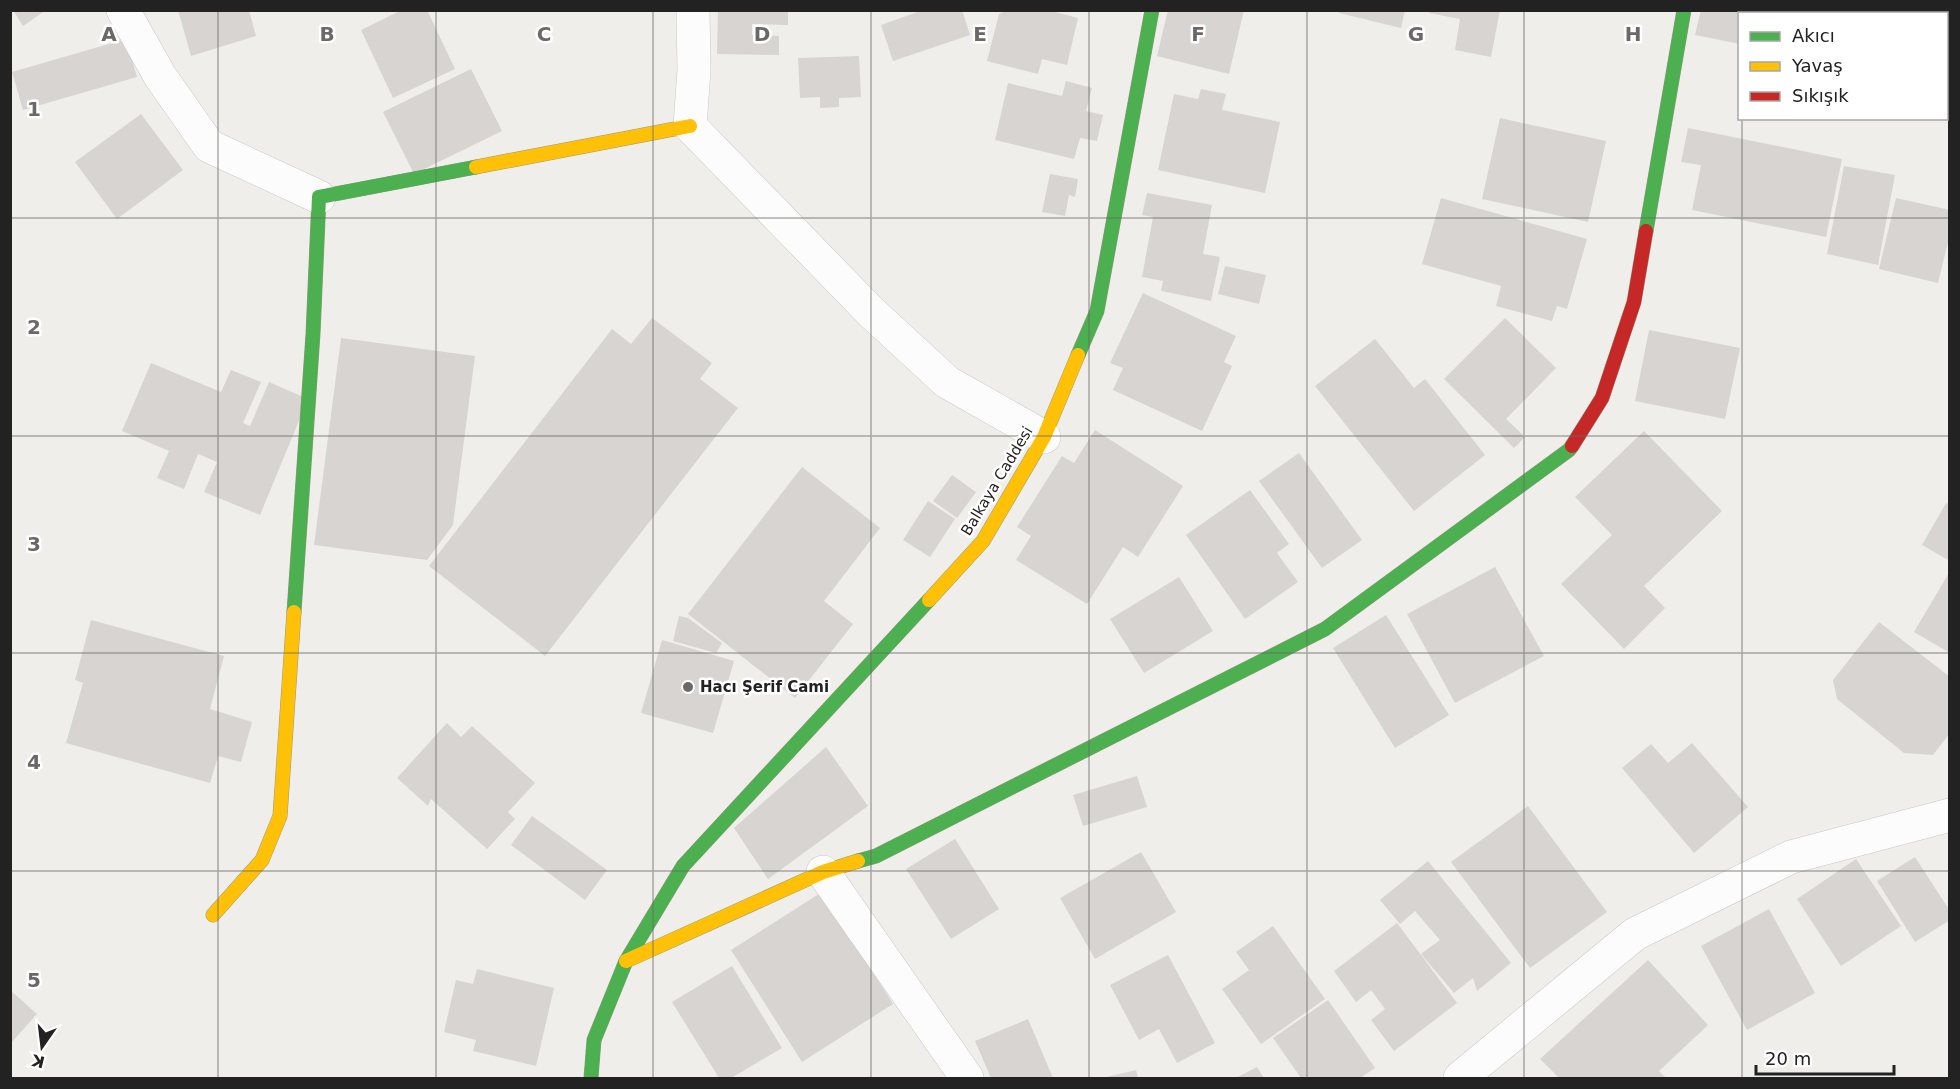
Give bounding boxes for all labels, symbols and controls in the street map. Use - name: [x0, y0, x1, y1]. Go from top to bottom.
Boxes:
- legend: [1738, 12, 1948, 120]
- text: A: [101, 22, 117, 46]
- text: B: [319, 22, 335, 46]
- text: C: [537, 22, 551, 46]
- text: D: [754, 22, 770, 46]
- text: E: [973, 22, 987, 46]
- text: F: [1191, 22, 1205, 46]
- text: G: [1408, 22, 1424, 46]
- text: H: [1625, 22, 1641, 46]
- text: Akıcı: [1792, 25, 1835, 46]
- text: Yavaş: [1791, 55, 1843, 76]
- text: Sıkışık: [1792, 85, 1849, 106]
- text: 1: [27, 97, 41, 121]
- text: 2: [27, 315, 41, 339]
- street label: Balkaya Caddesi: [957, 423, 1037, 539]
- text: 3: [27, 532, 41, 556]
- place label: Hacı Şerif Cami: [700, 678, 829, 696]
- marker: Hacı Şerif Cami: [681, 680, 695, 694]
- text: 4: [27, 750, 41, 774]
- text: 5: [27, 968, 41, 992]
- north arrow: [12, 1017, 72, 1077]
- scale bar: [1756, 1038, 1894, 1076]
- text: 20 m: [1765, 1048, 1811, 1069]
- text: K: [30, 1050, 47, 1072]

